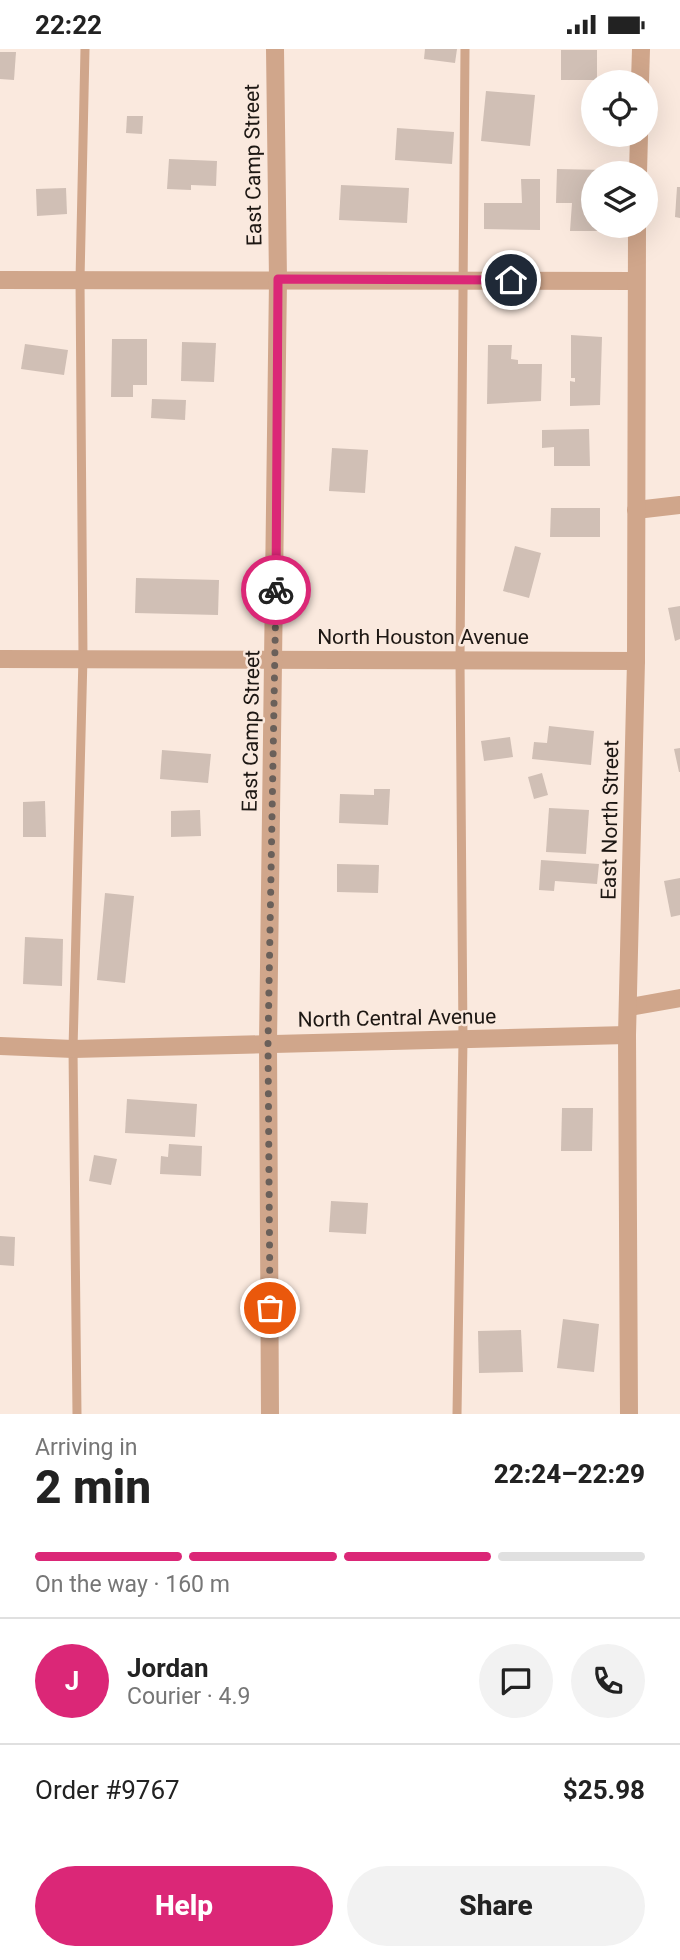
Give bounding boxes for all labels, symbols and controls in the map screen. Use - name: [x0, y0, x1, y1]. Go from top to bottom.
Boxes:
- text: 22:22: [35, 10, 102, 40]
- map controls: [581, 70, 658, 238]
- button: locate: [581, 70, 658, 147]
- street label: East Camp Street: [240, 84, 266, 246]
- button: layers: [581, 161, 658, 238]
- pin: [481, 250, 541, 310]
- icon: home: [492, 261, 530, 299]
- courier: [241, 555, 311, 625]
- icon: bike: [257, 571, 295, 609]
- street label: North Houston Avenue: [317, 625, 529, 649]
- street label: East Camp Street: [238, 650, 264, 812]
- street label: East North Street: [597, 740, 623, 900]
- street label: North Central Avenue: [297, 1004, 497, 1032]
- pin: [240, 1278, 300, 1338]
- icon: bag: [251, 1289, 289, 1327]
- text: Arriving in: [35, 1434, 138, 1461]
- text: 22:24–22:29: [494, 1459, 645, 1489]
- text: 2 min: [35, 1460, 151, 1514]
- text: On the way · 160 m: [35, 1571, 230, 1598]
- button: chat: [479, 1644, 553, 1718]
- button: phone: [571, 1644, 645, 1718]
- text: Jordan: [127, 1653, 209, 1683]
- text: J: [65, 1666, 79, 1696]
- text: Courier · 4.9: [127, 1683, 250, 1710]
- text: Order #9767: [35, 1775, 180, 1805]
- text: $25.98: [563, 1775, 645, 1805]
- button: Help: [35, 1866, 333, 1946]
- button: Share: [347, 1866, 645, 1946]

